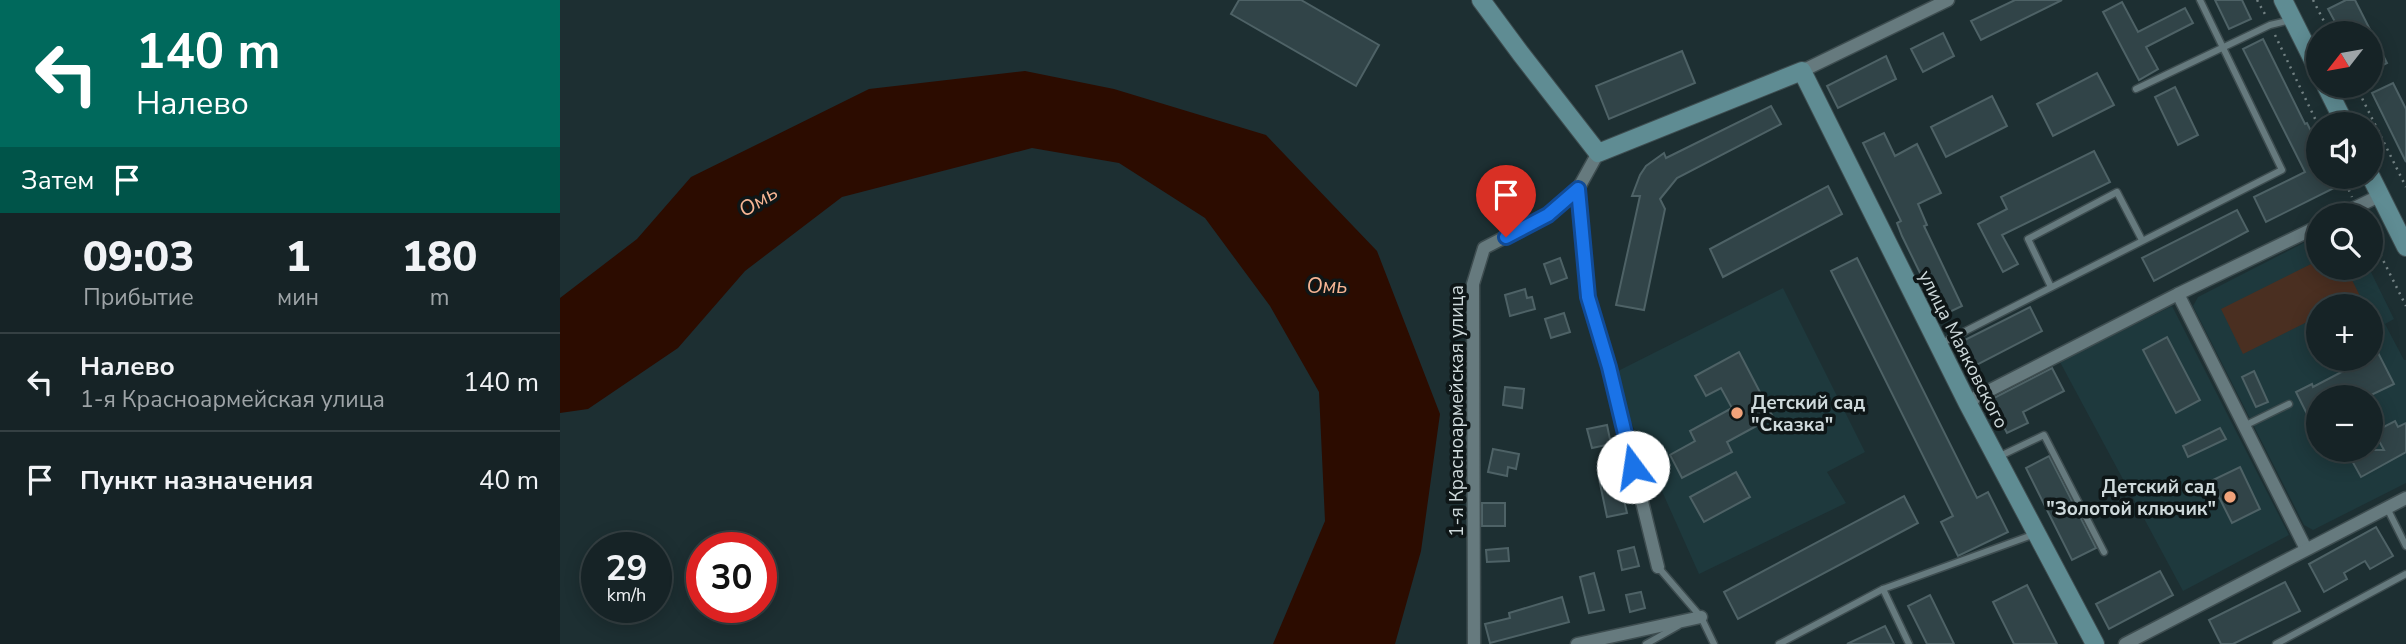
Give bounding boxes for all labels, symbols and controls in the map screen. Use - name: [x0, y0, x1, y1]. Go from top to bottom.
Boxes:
- text: 140 m: [136, 18, 280, 85]
- north arrow: [2306, 21, 2384, 98]
- map controls: [2306, 21, 2383, 462]
- icon: left: [21, 28, 112, 119]
- text: Налево: [136, 82, 249, 125]
- button: sound: [2306, 112, 2383, 189]
- icon: arrive: [108, 161, 146, 199]
- text: Затем: [21, 163, 94, 198]
- pin: [1476, 165, 1536, 237]
- icon: arrive: [1487, 176, 1525, 214]
- water label: Омь: [733, 178, 783, 224]
- button: search: [2306, 203, 2383, 280]
- text: 09:03: [83, 229, 194, 286]
- text: 1: [285, 229, 311, 286]
- text: 180: [402, 229, 477, 286]
- street label: улица Маяковского: [1912, 266, 2014, 433]
- water label: Омь: [1306, 272, 1348, 300]
- text: Прибытие: [83, 282, 194, 313]
- text: мин: [277, 282, 319, 313]
- text: m: [430, 282, 449, 313]
- street label: 1-я Красноармейская улица: [1444, 285, 1470, 537]
- button: +: [2306, 294, 2383, 371]
- text: Налево: [80, 349, 175, 384]
- icon: left: [21, 363, 59, 401]
- text: 140 m: [463, 365, 539, 400]
- text: 1-я Красноармейская улица: [80, 384, 385, 415]
- button: −: [2306, 385, 2383, 462]
- place label: Детский сад "Сказка": [1751, 390, 1865, 438]
- marker: Детский сад "Сказка": [1729, 405, 1745, 421]
- position arrow: [1596, 430, 1670, 504]
- icon: arrive: [21, 461, 59, 499]
- text: Пункт назначения: [80, 463, 313, 498]
- text: 40 m: [479, 463, 539, 498]
- place label: Детский сад "Золотой ключик": [2046, 474, 2216, 522]
- marker: Детский сад "Золотой ключик": [2222, 489, 2238, 505]
- speed limit sign: 30: [686, 532, 777, 623]
- text: 29: [605, 545, 648, 592]
- text: km/h: [607, 583, 646, 607]

